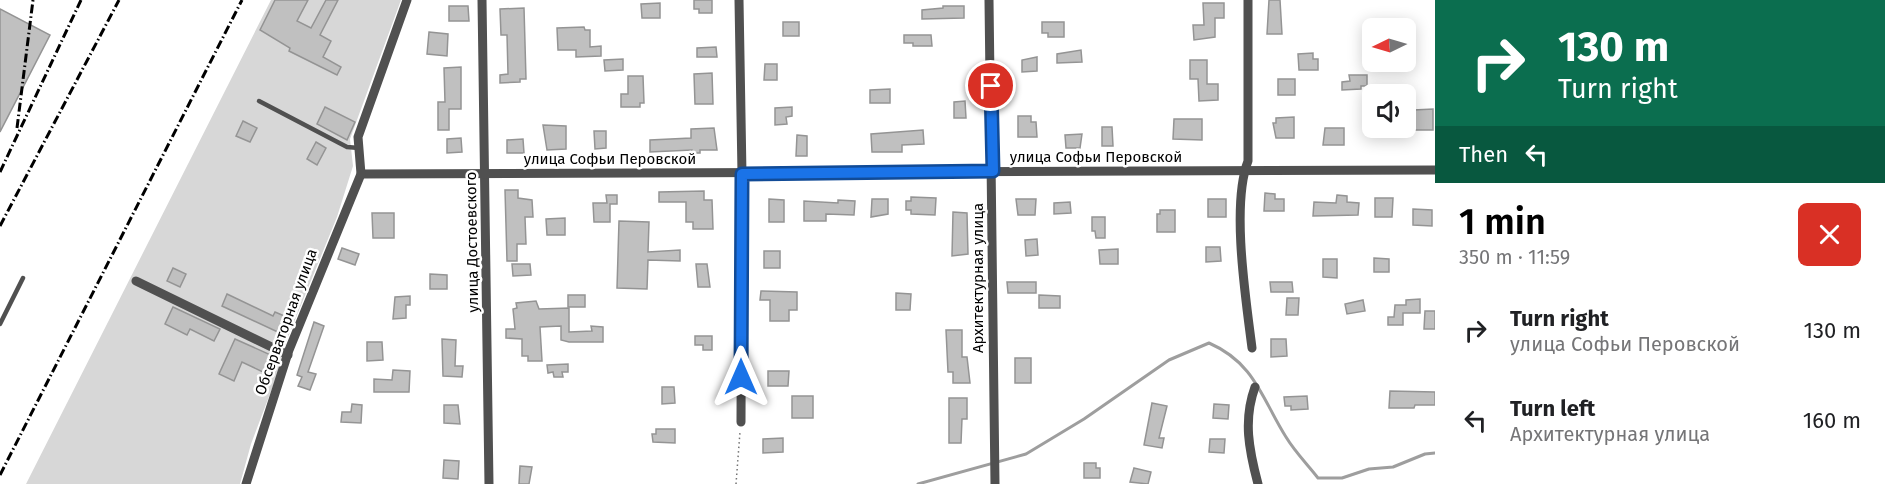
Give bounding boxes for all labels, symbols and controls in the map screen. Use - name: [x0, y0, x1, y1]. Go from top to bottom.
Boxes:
- north arrow: [1362, 18, 1416, 72]
- map controls: [1362, 18, 1416, 138]
- text: 130 m: [1558, 22, 1669, 72]
- icon: right: [1459, 24, 1537, 102]
- pin: [965, 60, 1016, 111]
- icon: arrive: [974, 69, 1007, 102]
- text: Turn right: [1558, 73, 1678, 105]
- button: sound: [1362, 84, 1416, 138]
- icon: left: [1520, 138, 1553, 171]
- text: Then: [1459, 141, 1508, 168]
- street label: улица Софьи Перовской: [1010, 148, 1182, 166]
- street label: улица Софьи Перовской: [524, 150, 696, 168]
- street label: улица Достоевского: [462, 171, 482, 313]
- text: 1 min: [1459, 200, 1546, 244]
- street label: Архитектурная улица: [969, 203, 987, 353]
- button: close: [1798, 203, 1861, 266]
- text: 350 m · 11:59: [1459, 245, 1570, 269]
- street label: Обсерваторная улица: [251, 246, 321, 398]
- text: Turn right: [1510, 305, 1609, 332]
- icon: right: [1459, 314, 1492, 347]
- text: 130 m: [1804, 317, 1861, 344]
- text: улица Софьи Перовской: [1510, 332, 1740, 356]
- position arrow: [709, 345, 773, 409]
- text: Turn left: [1510, 395, 1595, 422]
- icon: left: [1459, 404, 1492, 437]
- text: 160 m: [1803, 407, 1861, 434]
- text: Архитектурная улица: [1510, 422, 1710, 446]

